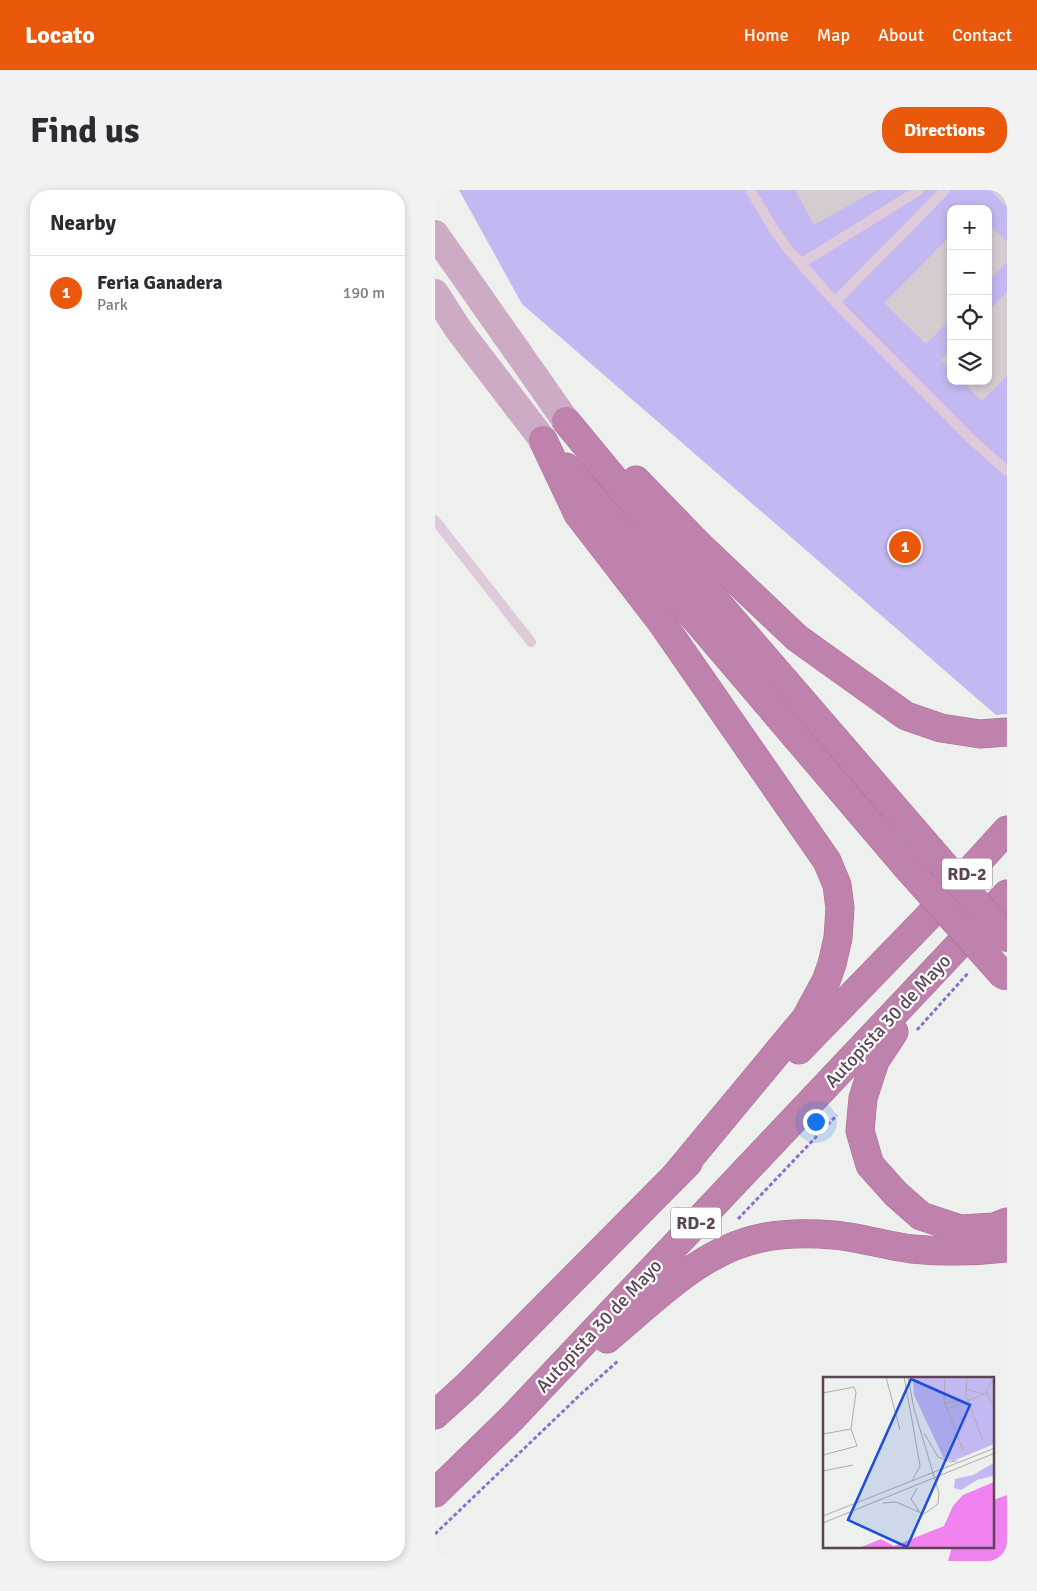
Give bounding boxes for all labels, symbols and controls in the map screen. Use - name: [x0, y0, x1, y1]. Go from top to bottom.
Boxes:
- text: Locato: [25, 20, 95, 50]
- text: Home: [744, 24, 789, 46]
- text: Map: [817, 24, 850, 46]
- text: About: [878, 24, 924, 46]
- text: Contact: [952, 24, 1012, 46]
- button: Directions: [882, 107, 1007, 153]
- text: Find us: [30, 109, 140, 152]
- map controls: [947, 205, 992, 385]
- button: +: [947, 205, 992, 250]
- text: Nearby: [50, 210, 116, 236]
- button: −: [947, 250, 992, 295]
- text: Feria Ganadera: [97, 271, 222, 295]
- text: 1: [62, 283, 70, 303]
- text: 190 m: [343, 283, 385, 303]
- text: Park: [97, 295, 128, 315]
- button: locate: [947, 295, 992, 340]
- button: layers: [947, 340, 992, 385]
- pin: 1: [889, 528, 921, 566]
- road number: RD-2: [942, 859, 992, 890]
- street label: Autopista 30 de Mayo: [820, 949, 956, 1093]
- your location: [803, 1109, 829, 1135]
- road number: RD-2: [671, 1208, 721, 1238]
- street label: Autopista 30 de Mayo: [531, 1254, 667, 1398]
- inset map: [823, 1377, 995, 1548]

